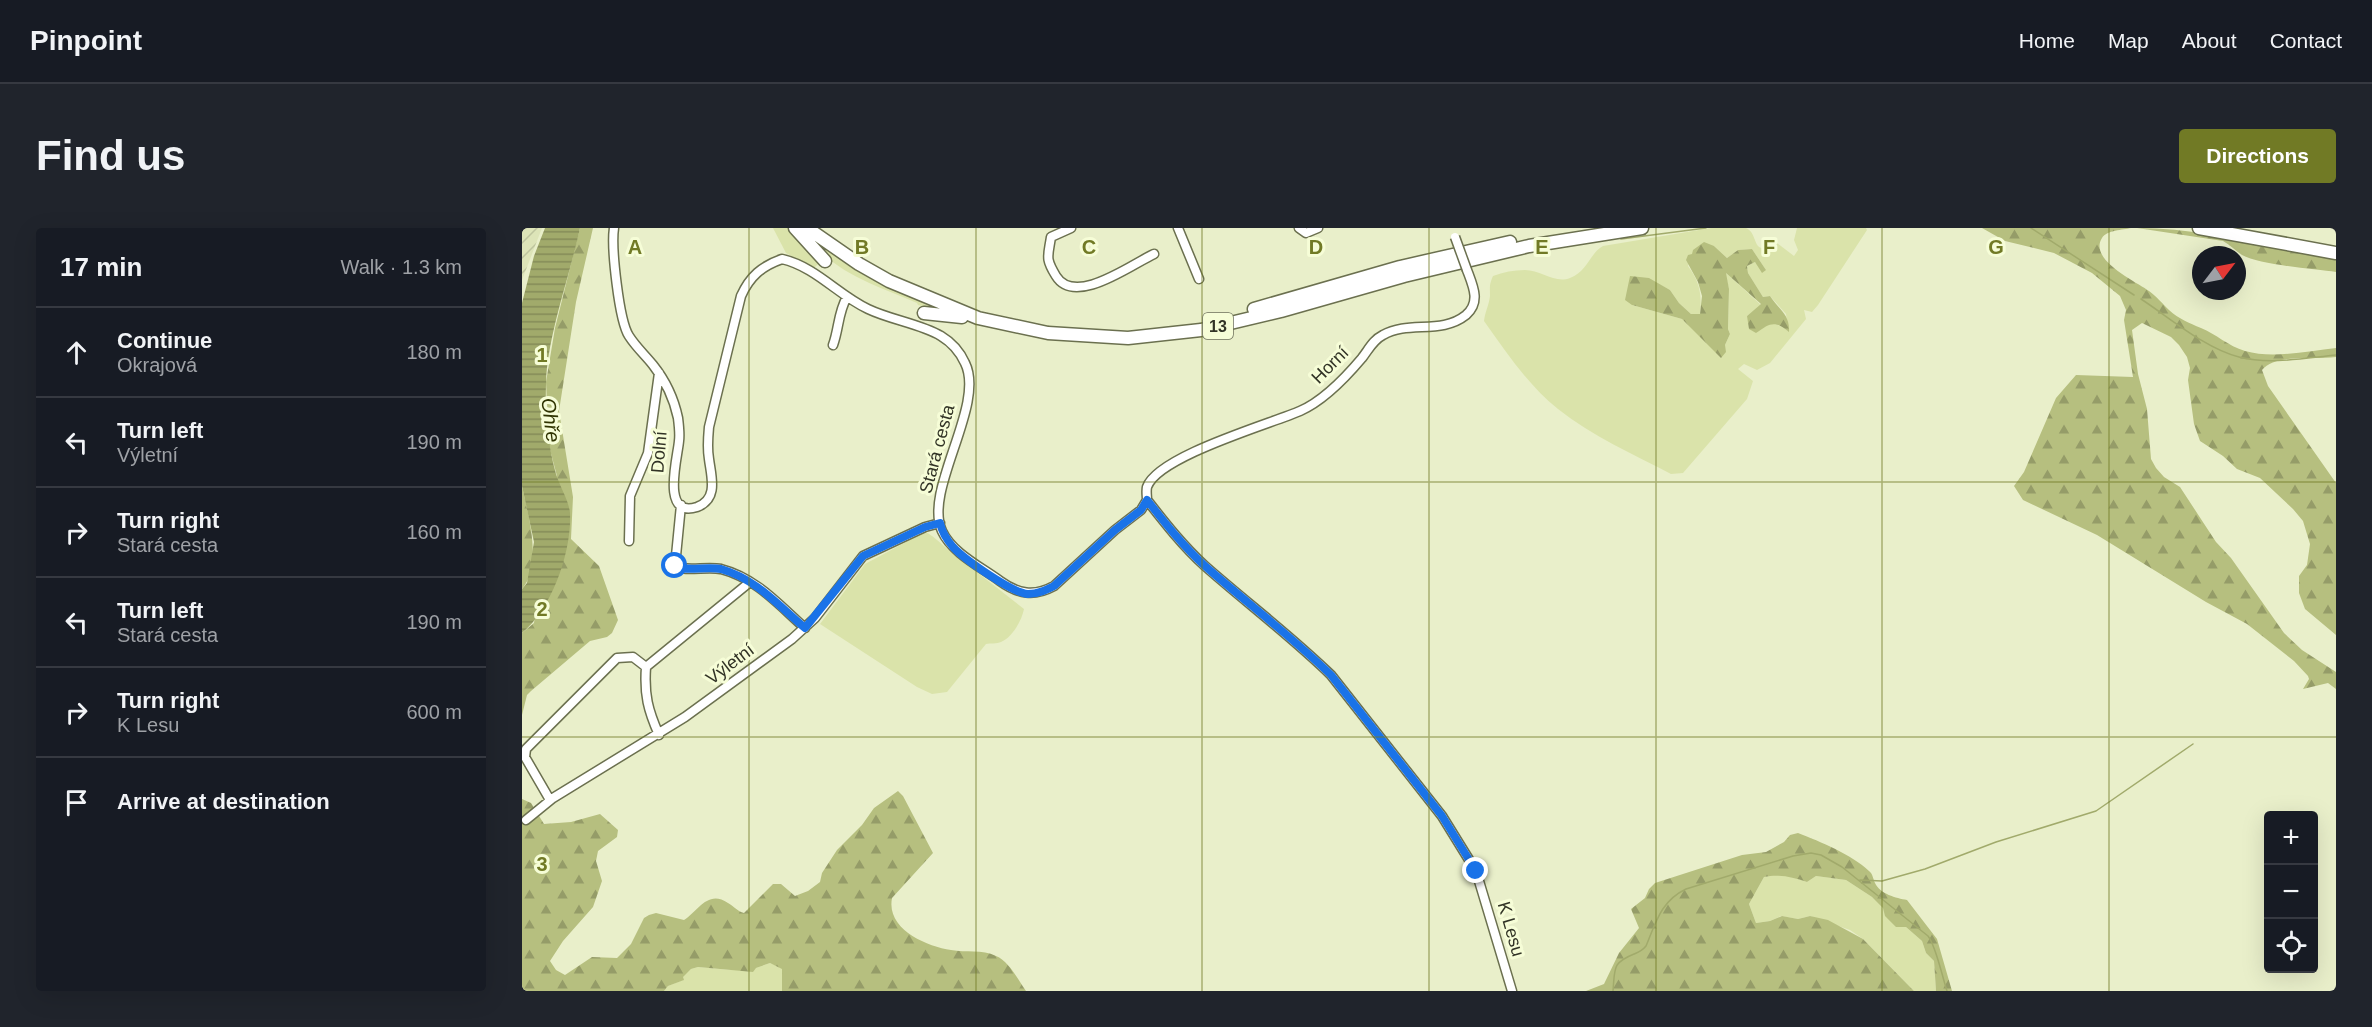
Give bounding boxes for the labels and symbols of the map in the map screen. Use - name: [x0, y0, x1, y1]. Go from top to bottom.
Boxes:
- text: A: [628, 236, 642, 258]
- text: B: [855, 236, 869, 258]
- text: C: [1082, 236, 1096, 258]
- text: D: [1309, 236, 1323, 258]
- text: E: [1535, 236, 1549, 258]
- text: F: [1763, 236, 1775, 258]
- text: G: [1988, 236, 2004, 258]
- north arrow: [2192, 246, 2246, 300]
- road number: 13: [1203, 313, 1233, 339]
- street label: Horní: [1307, 342, 1353, 388]
- text: 1: [536, 344, 548, 366]
- water label: Ohře: [537, 397, 565, 443]
- street label: Stará cesta: [916, 401, 959, 496]
- street label: Dolní: [647, 430, 671, 474]
- route start: [661, 552, 687, 578]
- text: 2: [536, 598, 548, 620]
- street label: Výletní: [702, 639, 758, 689]
- text: 3: [536, 853, 548, 875]
- route end: [1462, 857, 1488, 883]
- street label: K Lesu: [1494, 899, 1528, 959]

